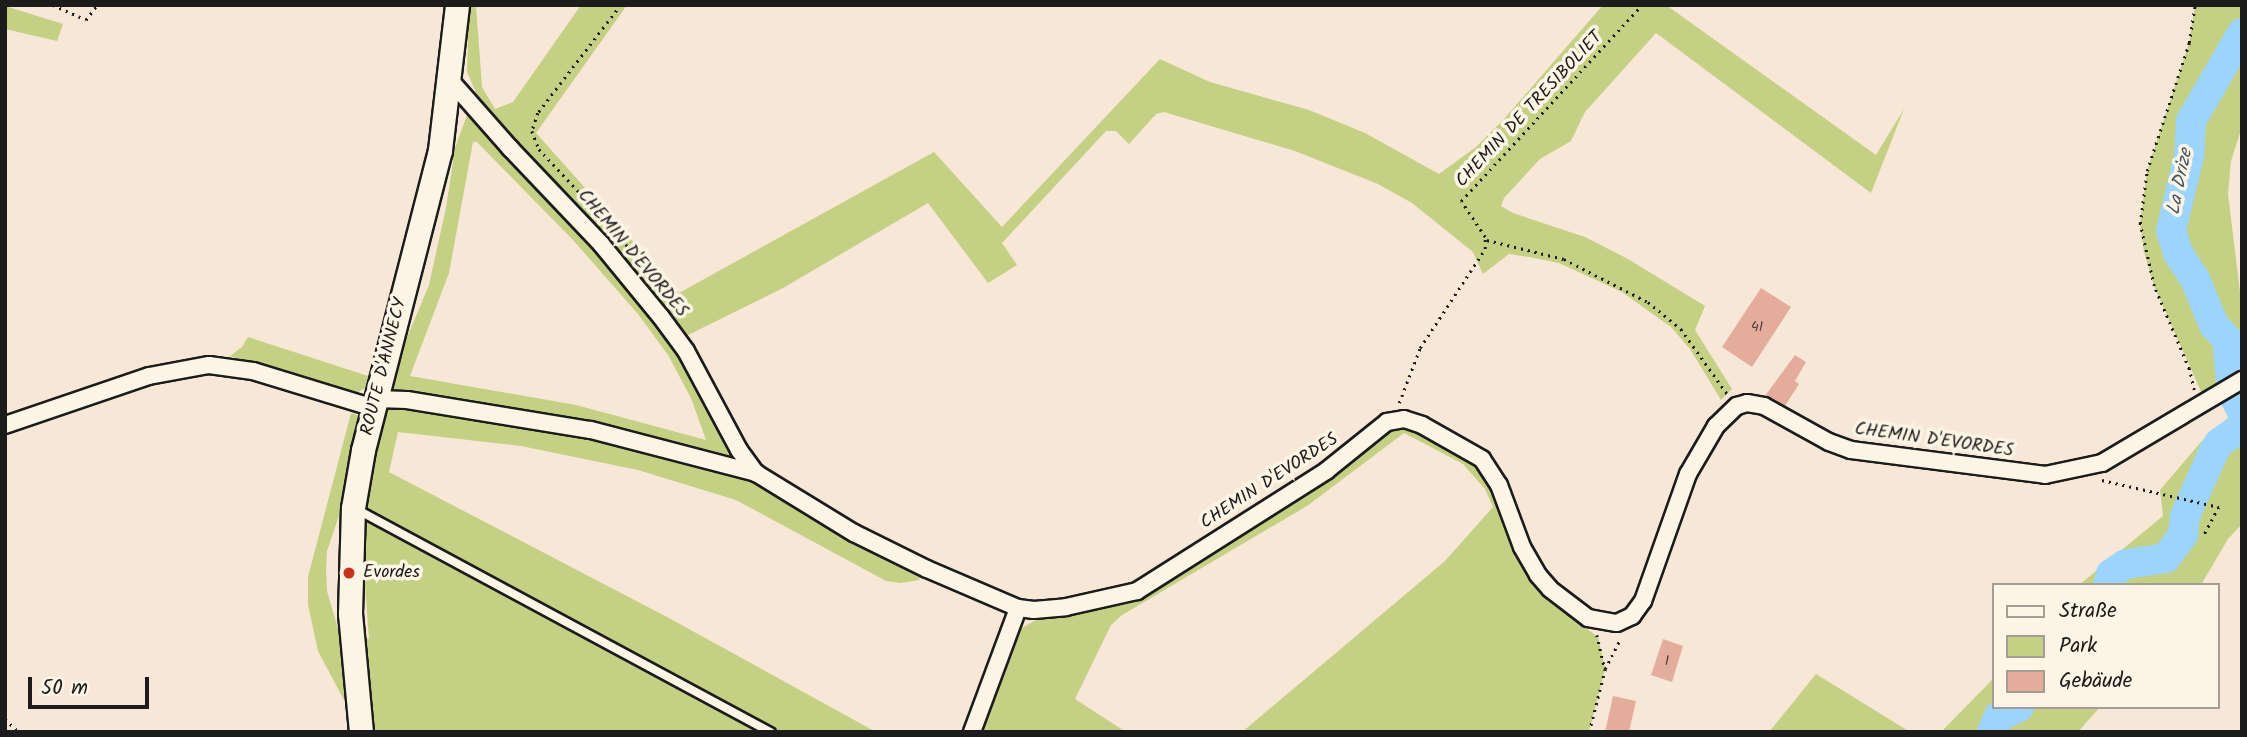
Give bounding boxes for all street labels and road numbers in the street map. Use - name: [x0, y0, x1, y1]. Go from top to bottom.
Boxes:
- street label: CHEMIN DE TRESIBOLIET: [1452, 27, 1608, 193]
- street label: CHEMIN D'EVORDES: [572, 186, 692, 322]
- street label: ROUTE D'ANNECY: [357, 296, 413, 438]
- street label: CHEMIN D'EVORDES: [1853, 419, 2015, 463]
- street label: CHEMIN D'EVORDES: [1197, 429, 1343, 535]

